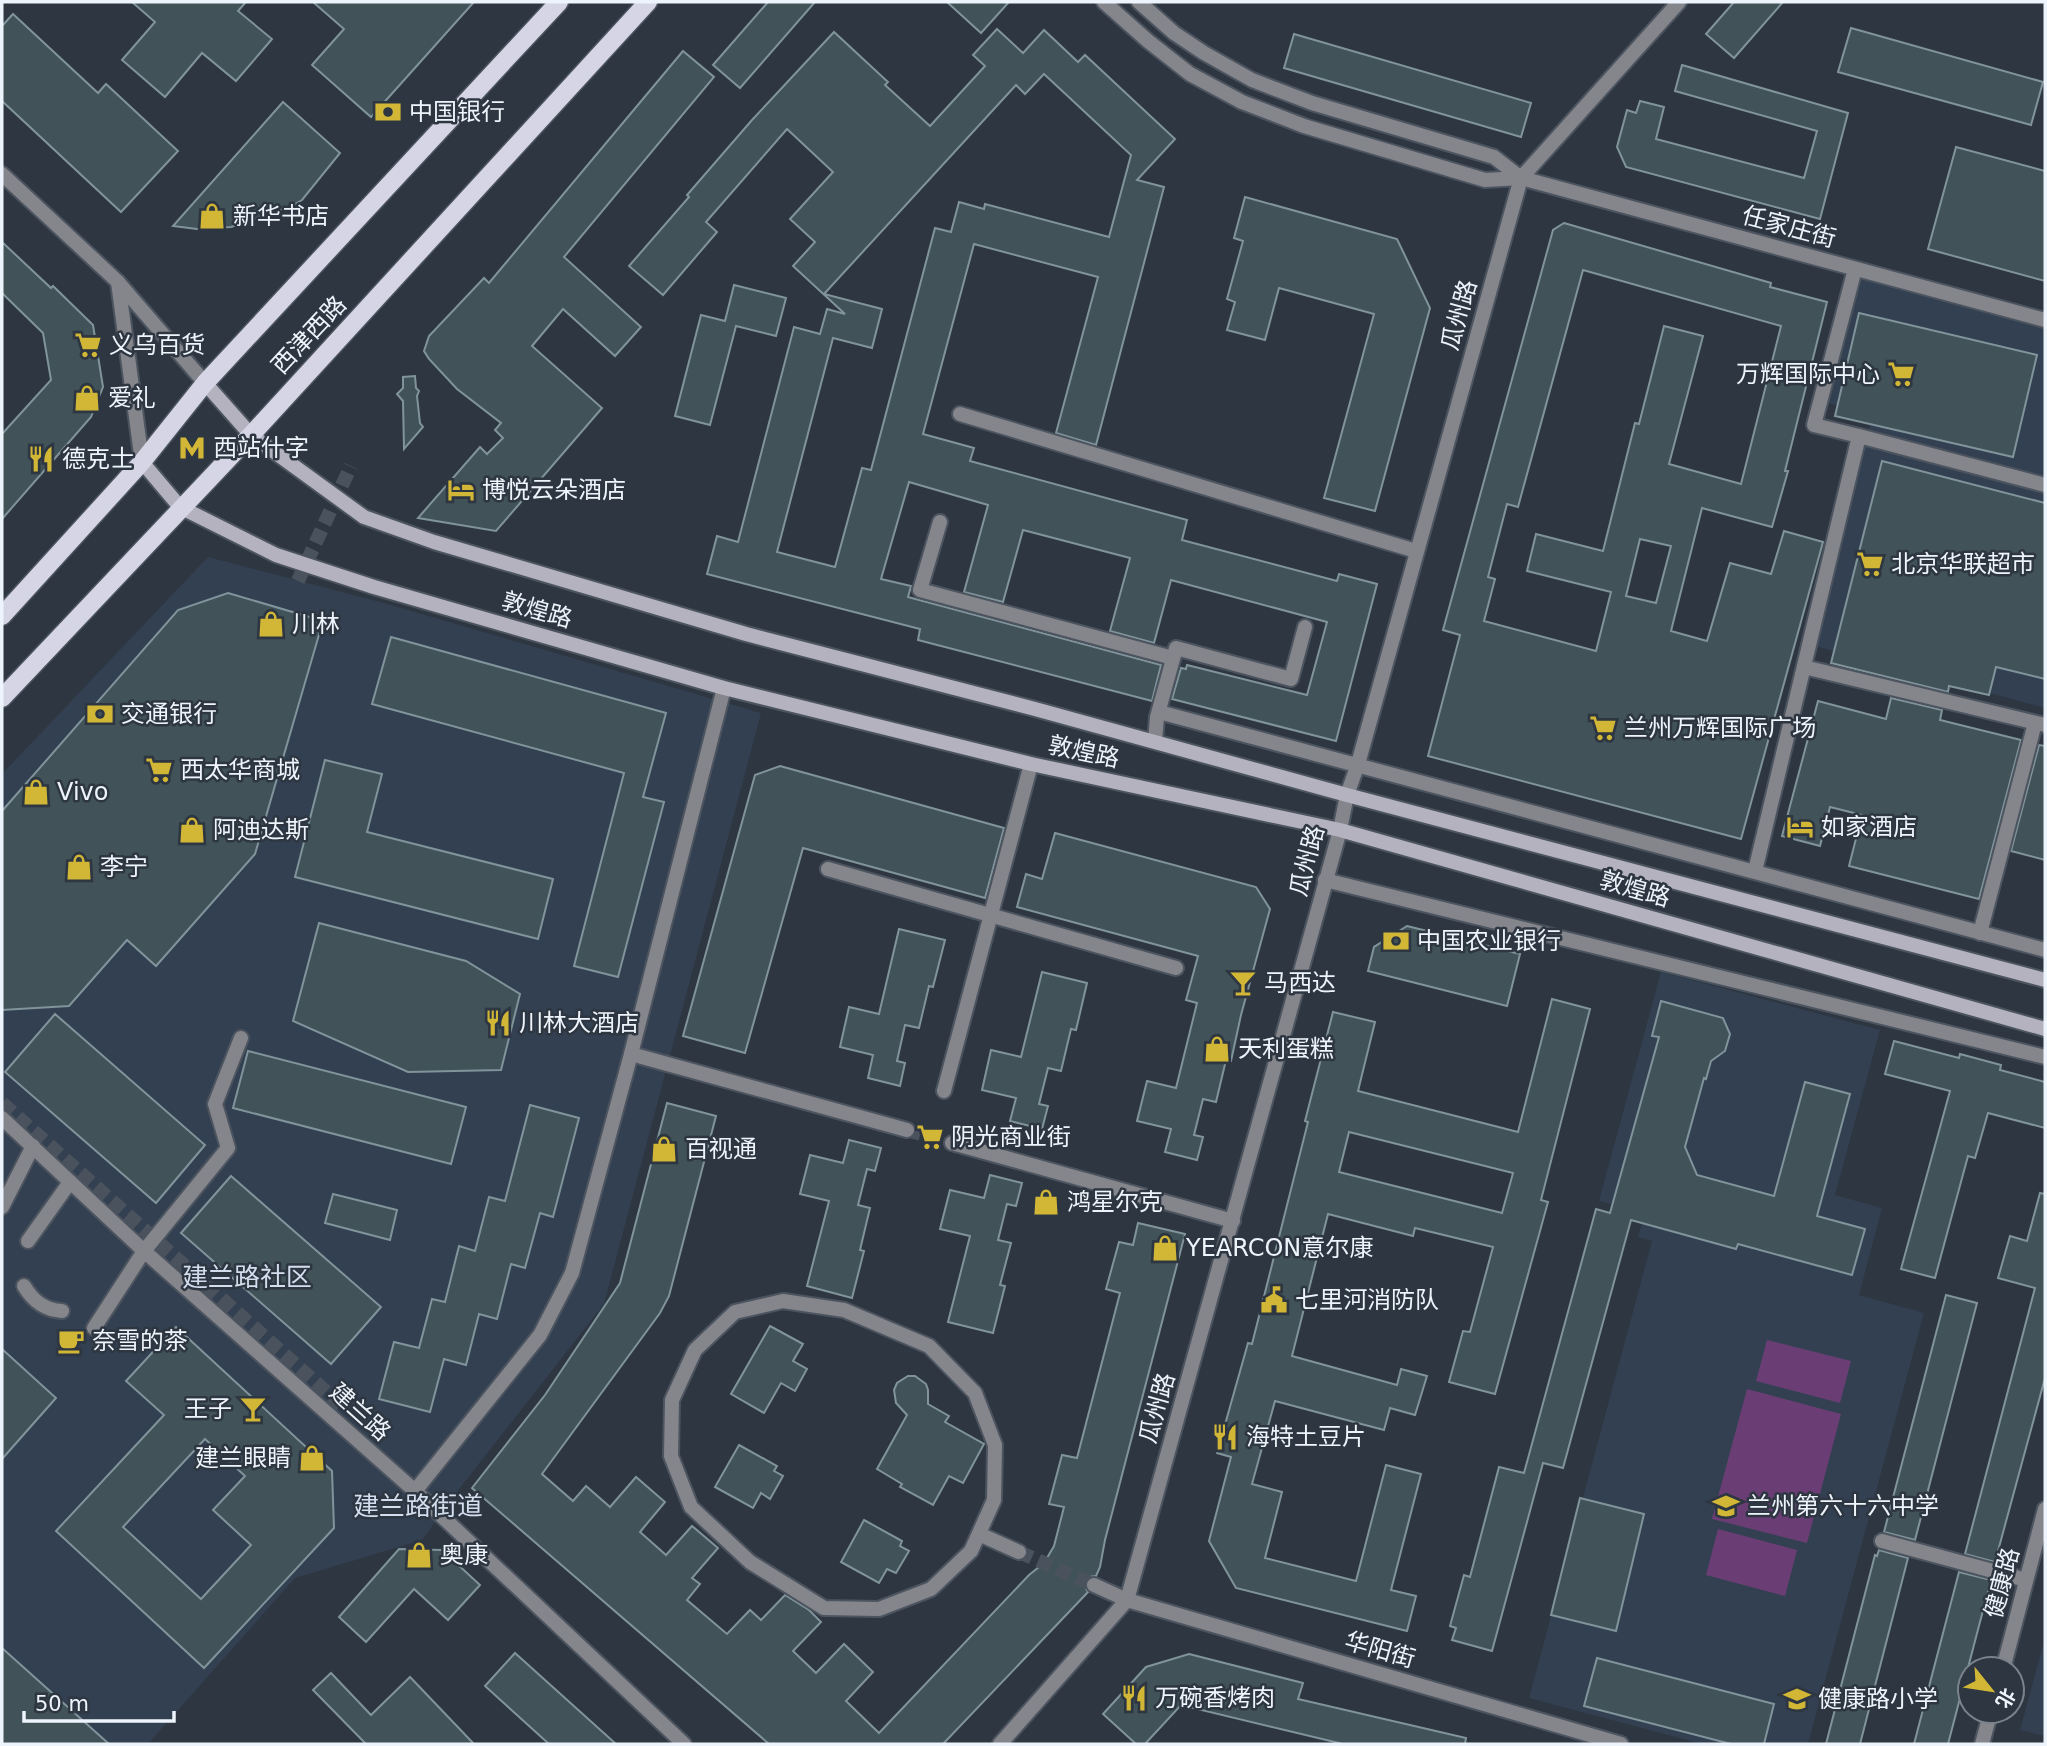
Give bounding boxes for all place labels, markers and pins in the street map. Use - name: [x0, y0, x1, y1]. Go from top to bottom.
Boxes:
- bank icon: 中国银行: [373, 97, 403, 127]
- place label: 中国银行: [409, 98, 505, 126]
- shop icon: 新华书店: [197, 201, 227, 231]
- place label: 新华书店: [233, 202, 329, 230]
- supermarket icon: 义乌百货: [73, 330, 103, 360]
- place label: 义乌百货: [109, 331, 205, 359]
- supermarket icon: 万辉国际中心: [1886, 359, 1916, 389]
- place label: 万辉国际中心: [1736, 360, 1880, 388]
- shop icon: 爱礼: [72, 383, 102, 413]
- place label: 爱礼: [108, 384, 156, 412]
- metro station icon: 西站什字: [177, 433, 207, 463]
- place label: 西站什字: [213, 434, 309, 462]
- restaurant icon: 德克士: [26, 444, 56, 474]
- place label: 德克士: [62, 445, 134, 473]
- hotel icon: 博悦云朵酒店: [446, 475, 476, 505]
- place label: 博悦云朵酒店: [482, 476, 626, 504]
- supermarket icon: 北京华联超市: [1855, 549, 1885, 579]
- place label: 北京华联超市: [1891, 550, 2035, 578]
- shop icon: 川林: [256, 609, 286, 639]
- place label: 川林: [292, 610, 340, 638]
- bank icon: 交通银行: [85, 699, 115, 729]
- place label: 交通银行: [121, 700, 217, 728]
- supermarket icon: 兰州万辉国际广场: [1588, 713, 1618, 743]
- place label: 兰州万辉国际广场: [1624, 714, 1816, 742]
- supermarket icon: 西太华商城: [144, 755, 174, 785]
- place label: 西太华商城: [180, 756, 300, 784]
- shop icon: Vivo: [21, 777, 51, 807]
- place label: Vivo: [57, 778, 108, 806]
- hotel icon: 如家酒店: [1785, 812, 1815, 842]
- place label: 如家酒店: [1821, 813, 1917, 841]
- shop icon: 阿迪达斯: [177, 815, 207, 845]
- place label: 阿迪达斯: [213, 816, 309, 844]
- shop icon: 李宁: [64, 852, 94, 882]
- place label: 李宁: [100, 853, 148, 881]
- bank icon: 中国农业银行: [1381, 926, 1411, 956]
- place label: 中国农业银行: [1417, 927, 1561, 955]
- bar icon: 马西达: [1228, 968, 1258, 998]
- place label: 马西达: [1264, 969, 1336, 997]
- restaurant icon: 川林大酒店: [483, 1008, 513, 1038]
- place label: 川林大酒店: [519, 1009, 639, 1037]
- shop icon: 天利蛋糕: [1202, 1034, 1232, 1064]
- place label: 天利蛋糕: [1238, 1035, 1334, 1063]
- supermarket icon: 阴光商业街: [915, 1122, 945, 1152]
- place label: 阴光商业街: [951, 1123, 1071, 1151]
- shop icon: 百视通: [649, 1134, 679, 1164]
- place label: 百视通: [685, 1135, 757, 1163]
- shop icon: 鸿星尔克: [1031, 1187, 1061, 1217]
- place label: 鸿星尔克: [1067, 1188, 1163, 1216]
- shop icon: YEARCON意尔康: [1150, 1233, 1180, 1263]
- place label: YEARCON意尔康: [1185, 1234, 1373, 1262]
- public building icon: 七里河消防队: [1259, 1285, 1289, 1315]
- place label: 七里河消防队: [1295, 1286, 1439, 1314]
- cafe icon: 奈雪的茶: [56, 1326, 86, 1356]
- place label: 奈雪的茶: [92, 1327, 188, 1355]
- bar icon: 王子: [238, 1394, 268, 1424]
- place label: 王子: [184, 1395, 232, 1423]
- restaurant icon: 海特土豆片: [1210, 1422, 1240, 1452]
- place label: 海特土豆片: [1246, 1423, 1366, 1451]
- shop icon: 建兰眼睛: [297, 1443, 327, 1473]
- place label: 建兰眼睛: [195, 1444, 291, 1472]
- school or university icon: 兰州第六十六中学: [1711, 1491, 1741, 1521]
- place label: 兰州第六十六中学: [1747, 1492, 1939, 1520]
- shop icon: 奥康: [404, 1540, 434, 1570]
- place label: 奥康: [440, 1541, 488, 1569]
- restaurant icon: 万碗香烤肉: [1119, 1683, 1149, 1713]
- place label: 万碗香烤肉: [1155, 1684, 1275, 1712]
- school or university icon: 健康路小学: [1782, 1684, 1812, 1714]
- place label: 健康路小学: [1818, 1685, 1938, 1713]

